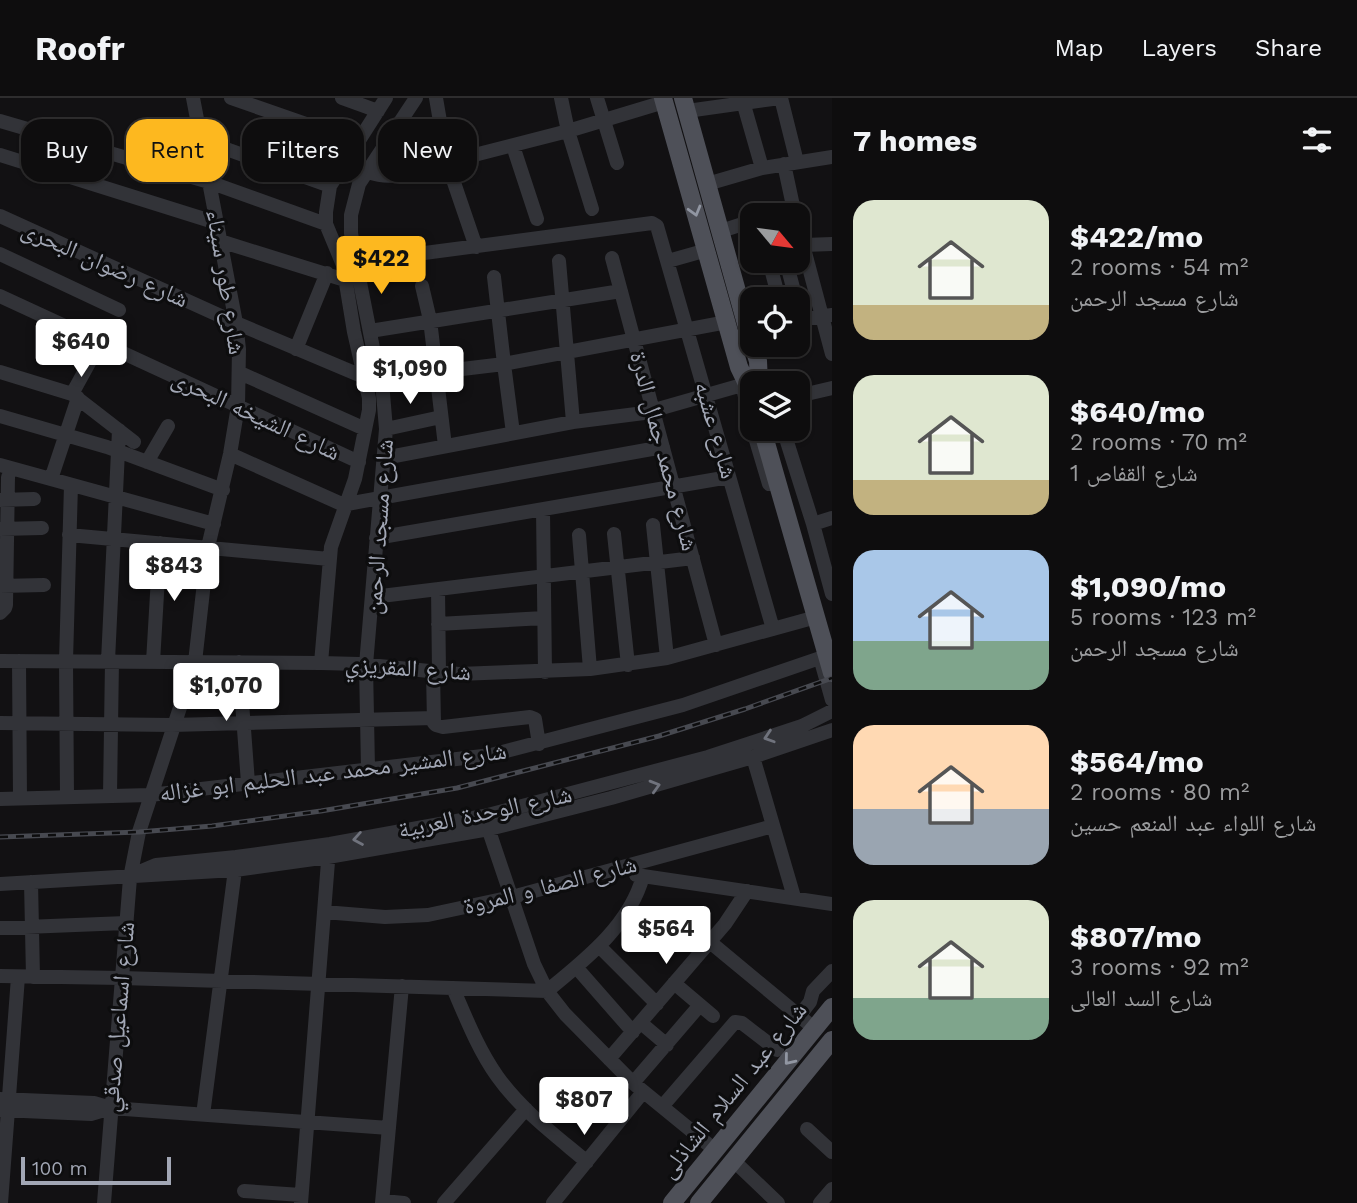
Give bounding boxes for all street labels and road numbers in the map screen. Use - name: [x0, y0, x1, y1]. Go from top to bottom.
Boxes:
- street label: شارع طور سيناء: [200, 208, 251, 357]
- street label: شارع رضوان البحرى: [17, 215, 193, 314]
- street label: شارع محمد جمال الدرة: [623, 348, 704, 554]
- street label: شارع الشيخه البحرى: [167, 364, 345, 467]
- street label: شارع عشبه: [688, 378, 743, 482]
- street label: شارع مسجد الرحمن: [359, 438, 400, 616]
- street label: شارع المقريزي: [344, 650, 472, 691]
- street label: شارع المشير محمد عبد الحليم ابو غزاله: [158, 737, 508, 809]
- street label: شارع الوحدة العربية: [396, 780, 575, 845]
- street label: شارع الصفا و المروة: [460, 850, 640, 921]
- street label: شارع اسماعيل صدقي: [96, 921, 145, 1114]
- street label: شارع عبد السلام الشاذلى: [653, 996, 814, 1185]

